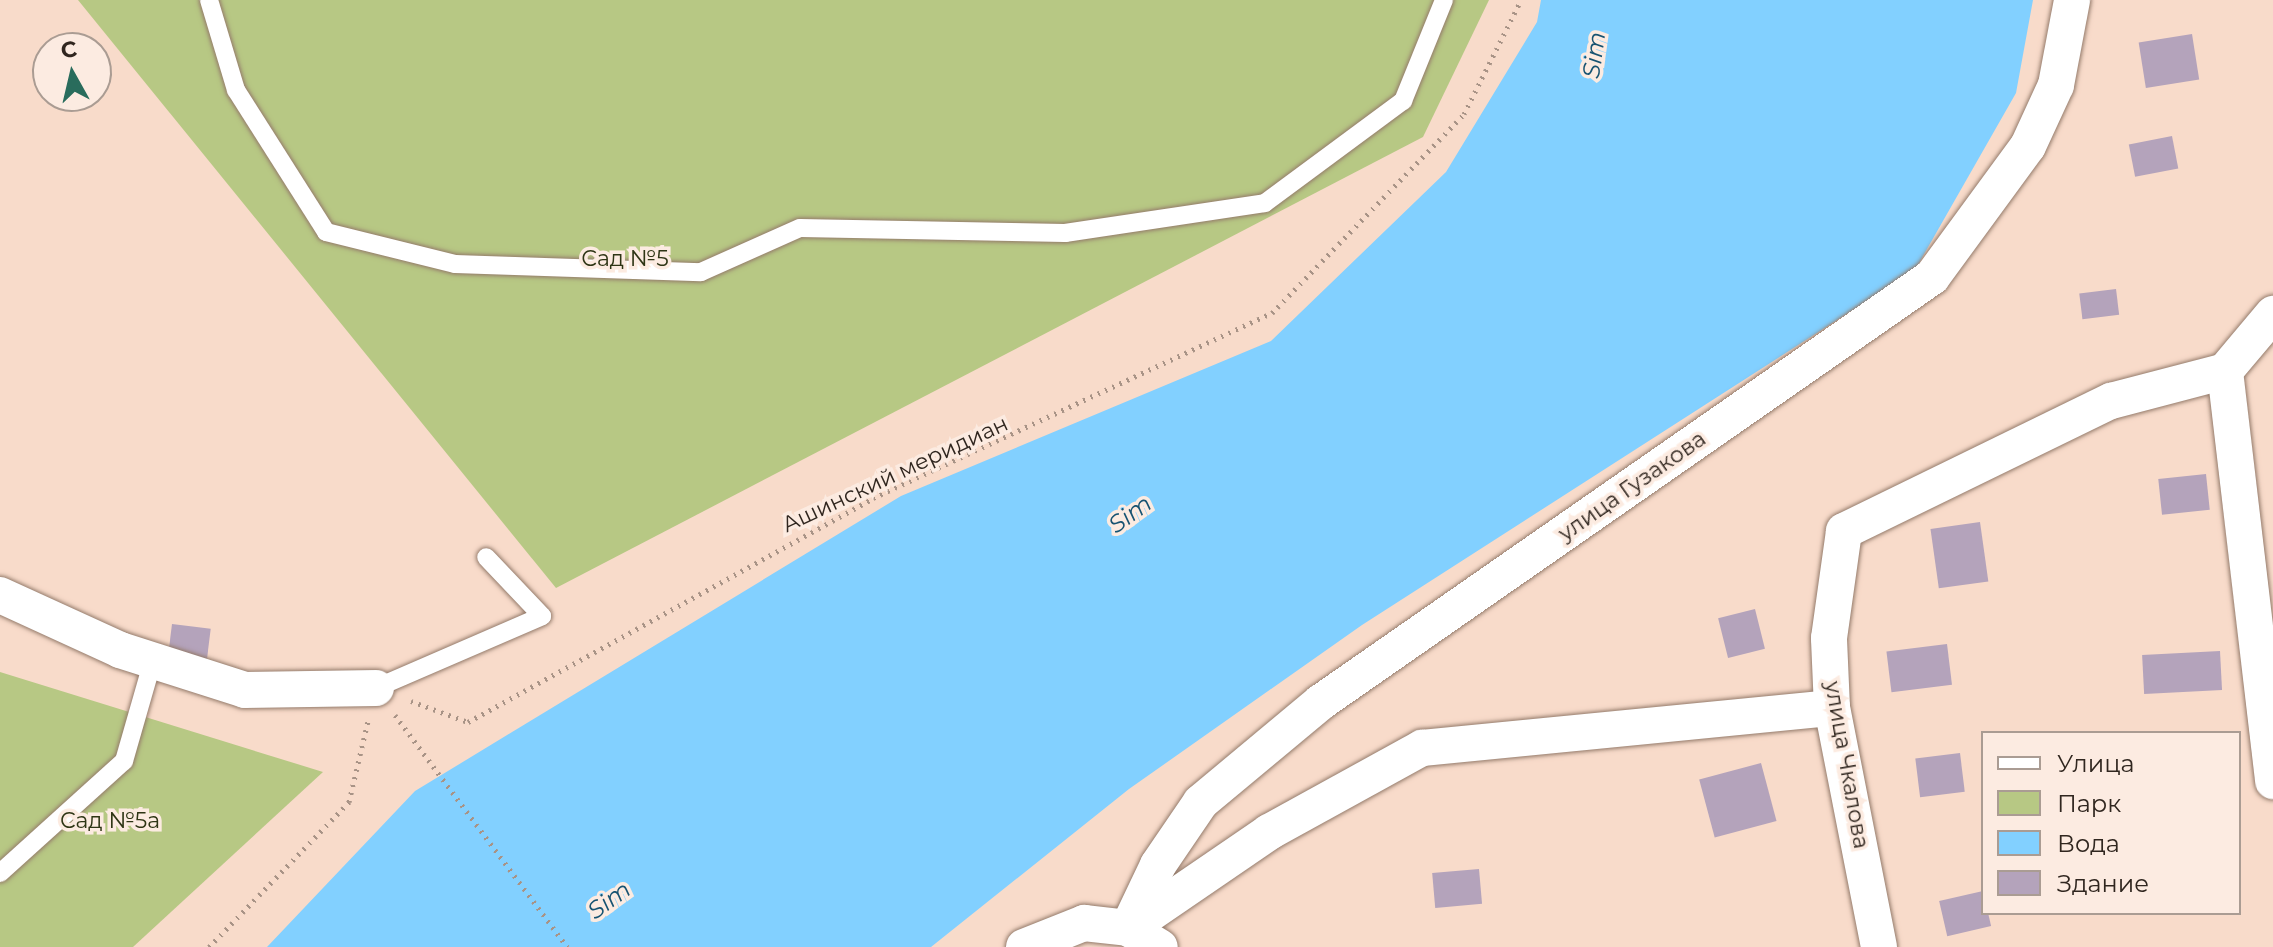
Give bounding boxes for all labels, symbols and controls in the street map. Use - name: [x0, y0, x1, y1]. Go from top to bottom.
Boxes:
- water label: Sim: [1576, 30, 1612, 80]
- north arrow: [32, 32, 112, 112]
- text: С: [59, 35, 79, 64]
- park label: Сад №5: [581, 246, 669, 272]
- street label: Ашинский меридиан: [778, 410, 1012, 538]
- street label: улица Гузакова: [1553, 425, 1711, 547]
- water label: Sim: [1103, 489, 1157, 539]
- street label: улица Чкалова: [1819, 679, 1875, 851]
- legend: [1981, 731, 2241, 915]
- text: Улица: [2057, 749, 2135, 778]
- text: Парк: [2057, 789, 2121, 818]
- park label: Сад №5а: [60, 808, 160, 834]
- text: Вода: [2057, 829, 2120, 858]
- text: Здание: [2057, 869, 2149, 898]
- water label: Sim: [582, 875, 636, 925]

